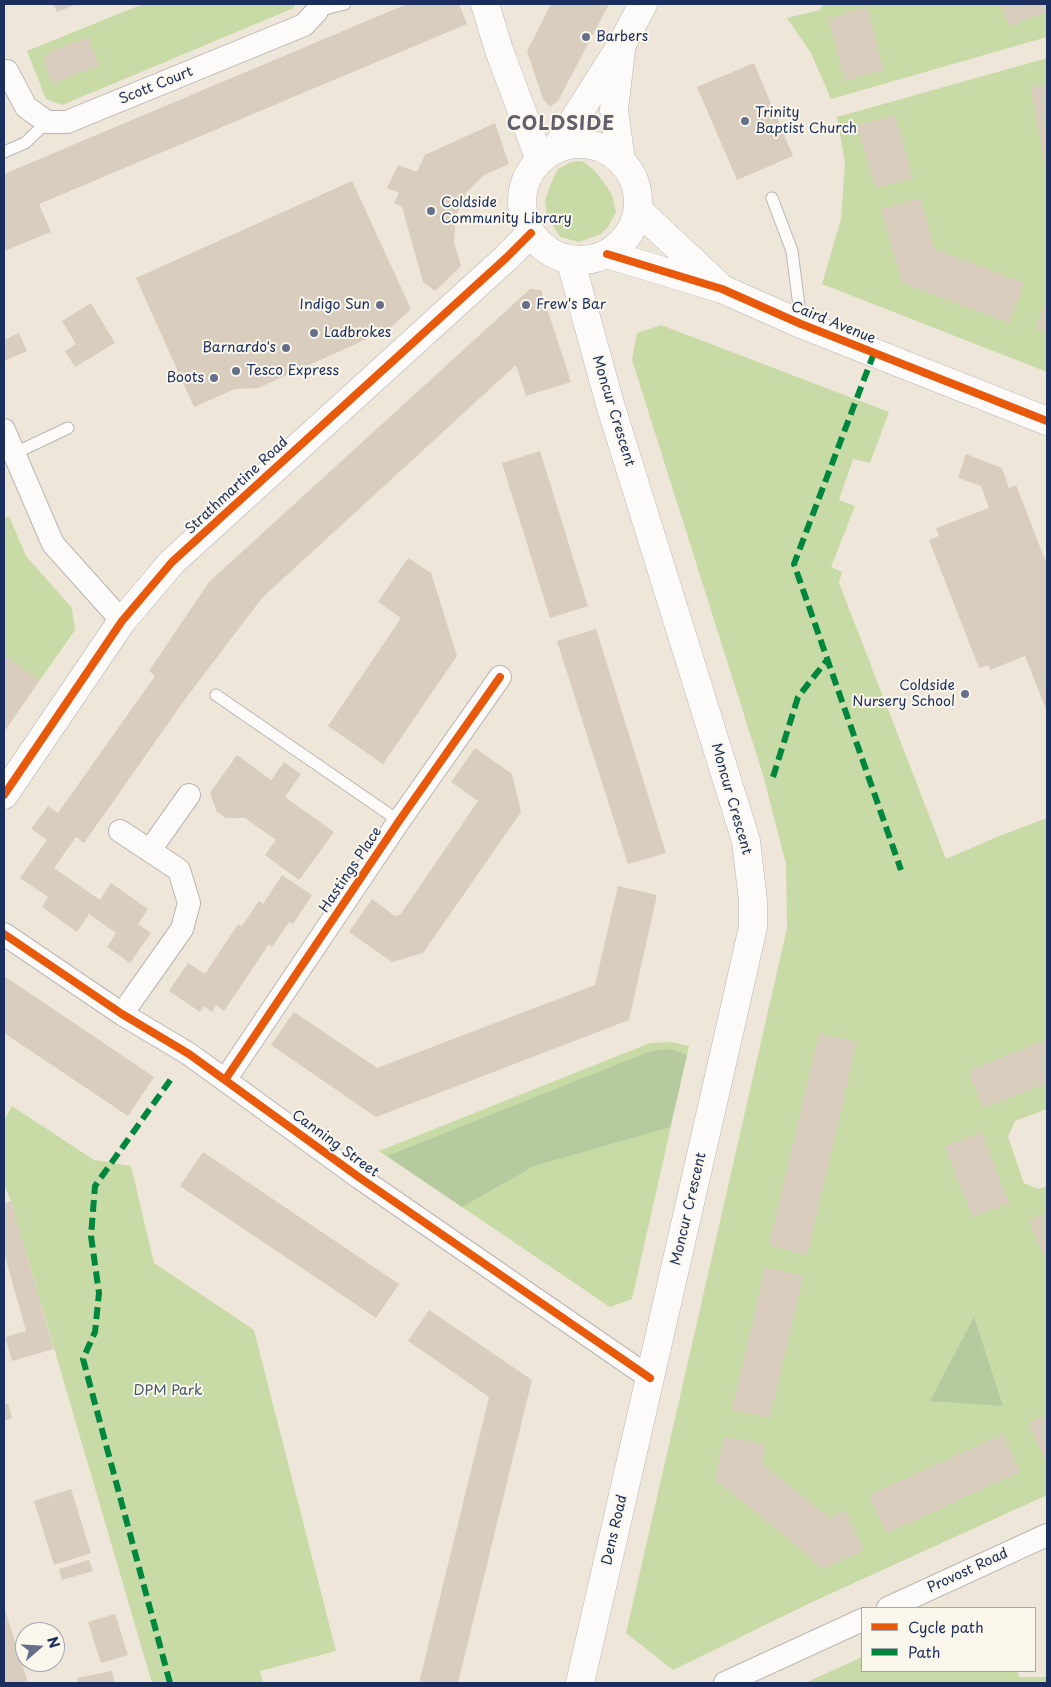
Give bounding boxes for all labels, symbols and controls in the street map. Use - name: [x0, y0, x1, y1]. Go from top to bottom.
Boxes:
- place label: Barbers: [596, 29, 648, 45]
- marker: Barbers: [580, 31, 592, 43]
- street label: Scott Court: [116, 63, 196, 109]
- place label: Trinity Baptist Church: [755, 105, 857, 138]
- district label: COLDSIDE: [506, 114, 616, 136]
- marker: Trinity Baptist Church: [739, 115, 751, 127]
- place label: Coldside Community Library: [441, 195, 572, 228]
- marker: Coldside Community Library: [425, 205, 437, 217]
- place label: Indigo Sun: [300, 297, 370, 313]
- place label: Frew's Bar: [536, 297, 606, 313]
- street label: Caird Avenue: [788, 298, 878, 348]
- marker: Indigo Sun: [374, 299, 386, 311]
- marker: Frew's Bar: [520, 299, 532, 311]
- place label: Ladbrokes: [324, 325, 391, 341]
- marker: Ladbrokes: [308, 327, 320, 339]
- place label: Barnardo's: [202, 340, 276, 356]
- marker: Barnardo's: [280, 342, 292, 354]
- street label: Moncur Crescent: [588, 353, 638, 469]
- place label: Tesco Express: [246, 363, 339, 379]
- marker: Tesco Express: [230, 365, 242, 377]
- place label: Boots: [166, 370, 204, 386]
- marker: Boots: [208, 372, 220, 384]
- street label: Strathmartine Road: [182, 434, 292, 538]
- place label: Coldside Nursery School: [852, 678, 955, 710]
- marker: Coldside Nursery School: [959, 688, 971, 700]
- street label: Moncur Crescent: [707, 741, 755, 857]
- street label: Hastings Place: [316, 824, 386, 916]
- street label: Canning Street: [288, 1107, 382, 1181]
- street label: Moncur Crescent: [668, 1151, 710, 1267]
- park label: DPM Park: [134, 1383, 202, 1399]
- street label: Dens Road: [599, 1493, 631, 1567]
- street label: Provost Road: [925, 1545, 1011, 1597]
- legend: [861, 1607, 1036, 1672]
- text: Cycle path: [908, 1615, 984, 1638]
- north arrow: [15, 1622, 65, 1672]
- text: N: [42, 1634, 65, 1651]
- text: Path: [908, 1640, 940, 1663]

